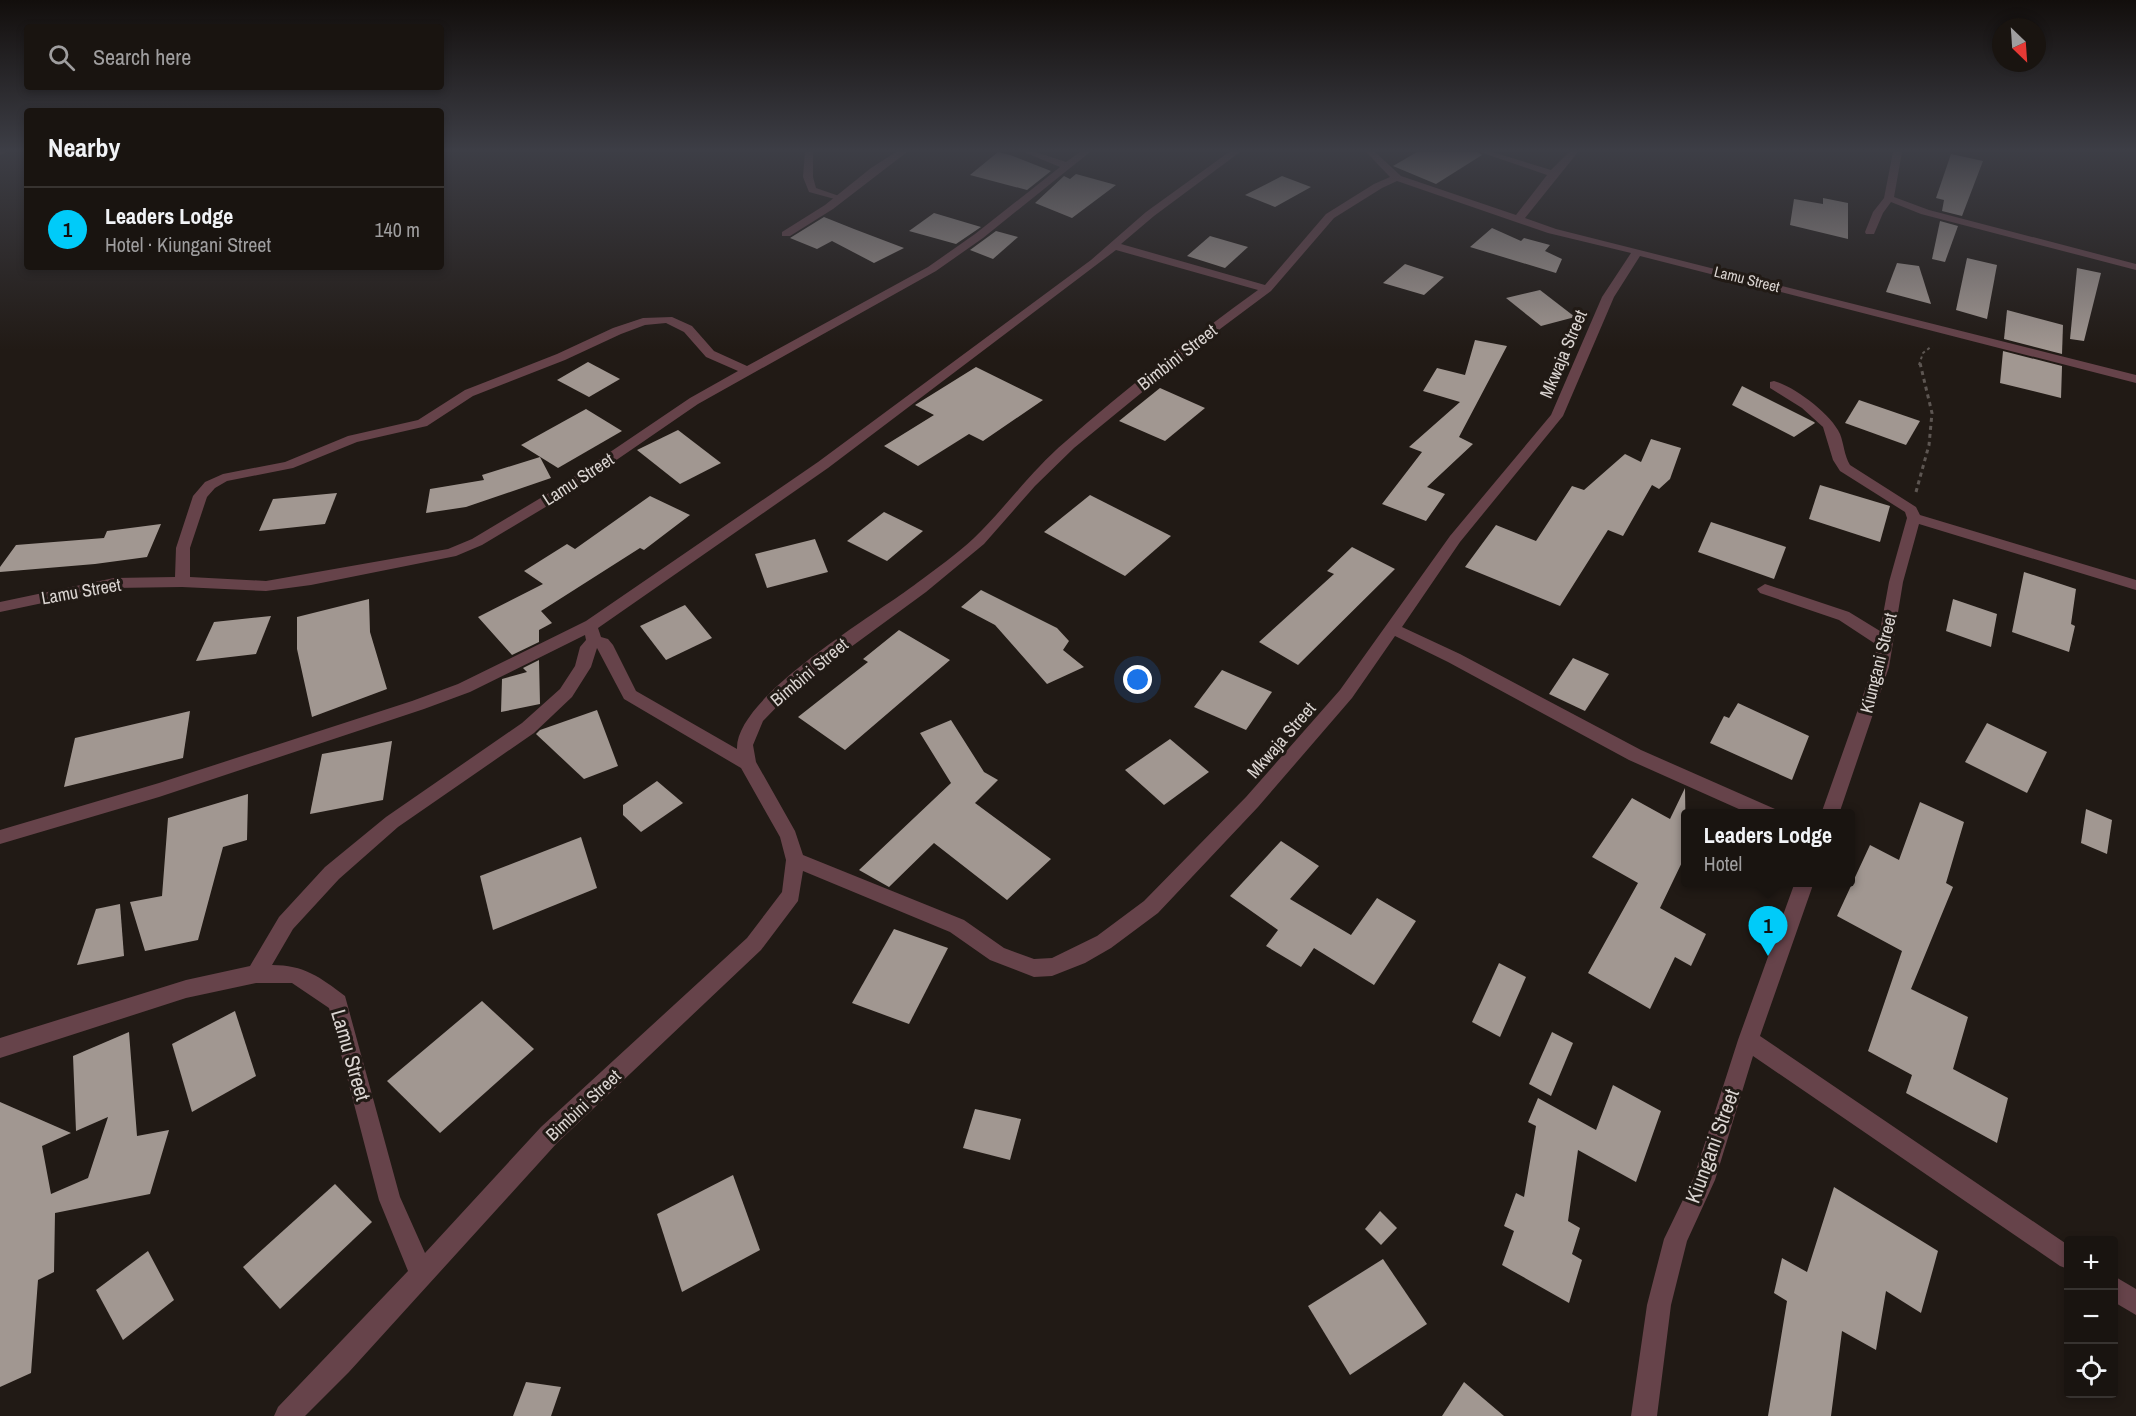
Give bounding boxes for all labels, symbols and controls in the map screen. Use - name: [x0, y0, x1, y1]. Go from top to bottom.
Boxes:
- north arrow: [1992, 18, 2046, 72]
- search box: [24, 24, 444, 90]
- icon: search: [45, 41, 78, 74]
- text: Search here: [93, 42, 191, 72]
- text: Nearby: [48, 130, 120, 165]
- text: Leaders Lodge: [105, 201, 233, 231]
- text: 1: [63, 216, 72, 243]
- text: 140 m: [374, 216, 420, 243]
- text: Hotel · Kiungani Street: [105, 231, 271, 258]
- street label: Lamu Street: [1712, 261, 1783, 297]
- street label: Mkwaja Street: [1533, 306, 1593, 402]
- street label: Bimbini Street: [1132, 318, 1222, 396]
- street label: Lamu Street: [537, 447, 619, 511]
- street label: Lamu Street: [39, 572, 123, 610]
- street label: Kiungani Street: [1853, 610, 1903, 716]
- street label: Bimbini Street: [765, 632, 853, 712]
- your location: [1123, 665, 1152, 694]
- street label: Mkwaja Street: [1241, 697, 1321, 783]
- popup: [1681, 809, 1855, 887]
- text: Leaders Lodge: [1704, 820, 1832, 850]
- text: Hotel: [1704, 850, 1742, 877]
- pin: 1: [1748, 906, 1788, 956]
- street label: Lamu Street: [324, 1006, 378, 1104]
- street label: Bimbini Street: [540, 1064, 626, 1146]
- street label: Kiungani Street: [1678, 1085, 1746, 1207]
- map controls: [2064, 1236, 2118, 1398]
- button: +: [2064, 1236, 2118, 1290]
- button: −: [2064, 1290, 2118, 1344]
- button: locate: [2064, 1344, 2118, 1398]

